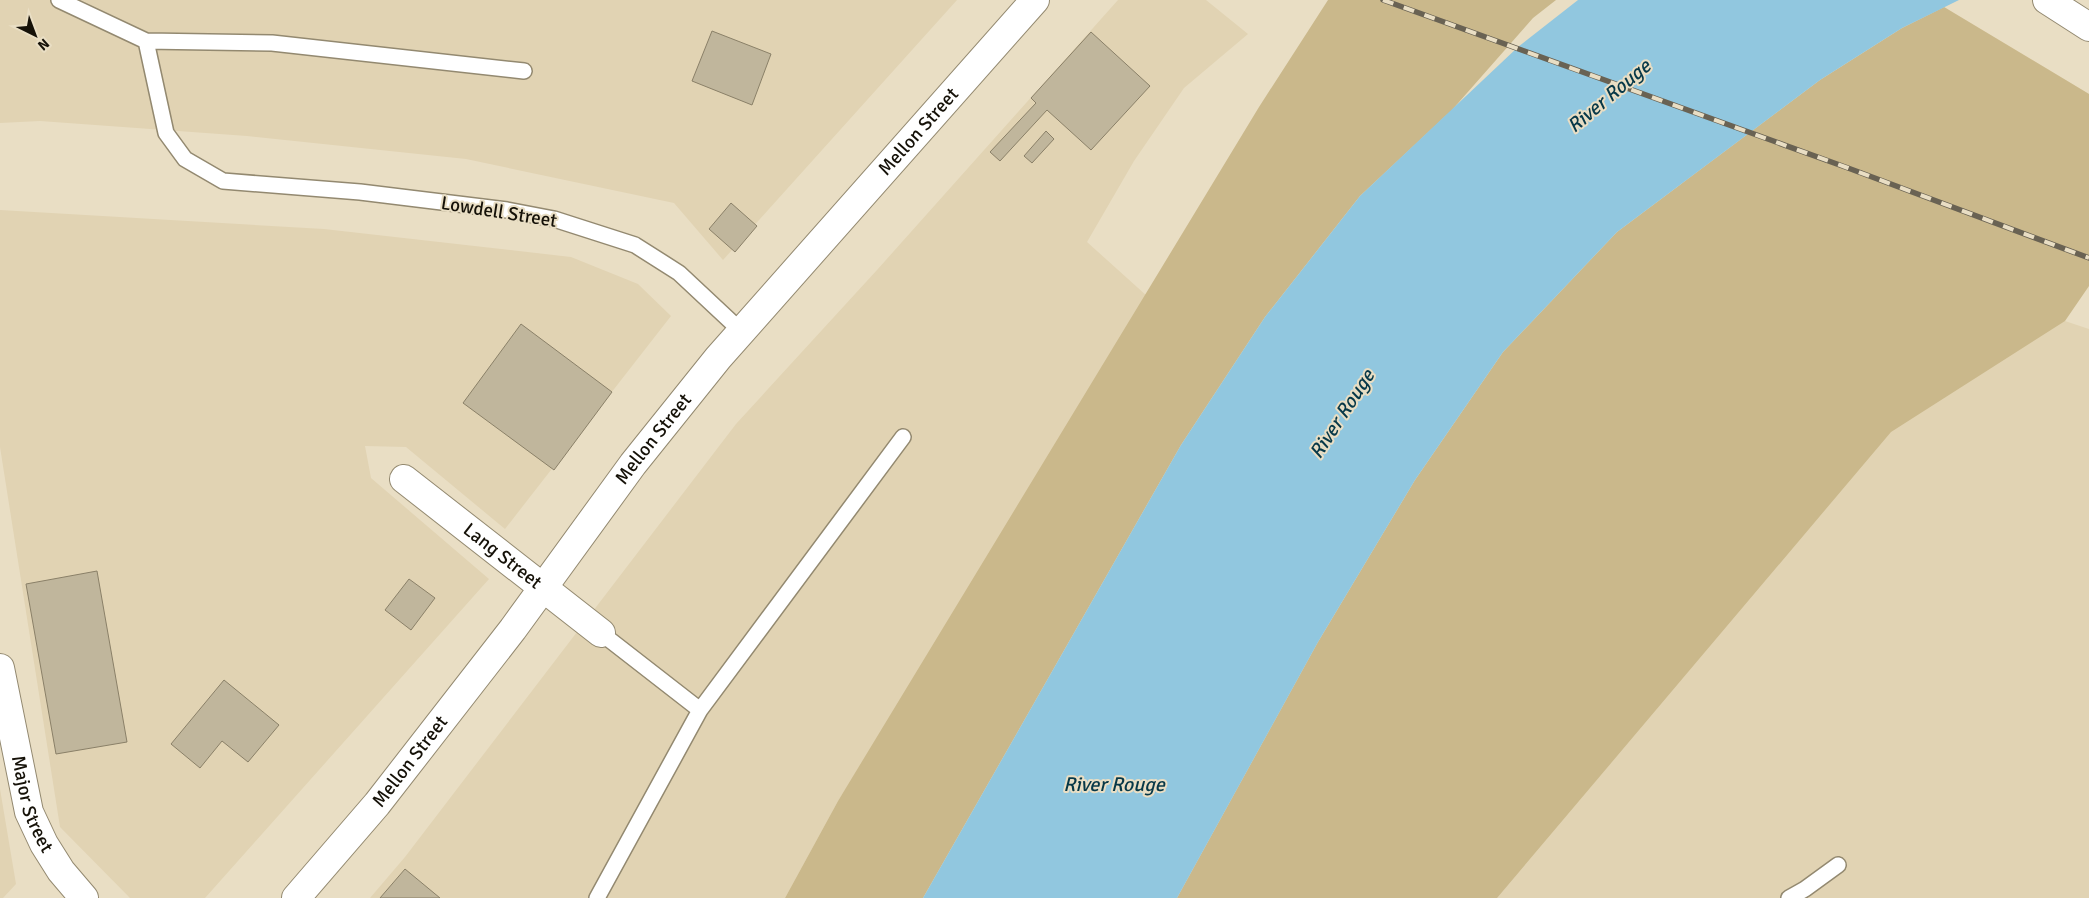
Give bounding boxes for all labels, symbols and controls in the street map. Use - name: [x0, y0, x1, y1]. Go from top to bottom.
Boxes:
- north arrow: [10, 10, 60, 60]
- text: N: [34, 35, 53, 54]
- water label: River Rouge: [1562, 53, 1657, 138]
- street label: Mellon Street: [873, 82, 964, 181]
- street label: Lowdell Street: [439, 191, 559, 233]
- water label: River Rouge: [1304, 364, 1381, 463]
- street label: Mellon Street: [610, 388, 697, 489]
- street label: Lang Street: [458, 518, 547, 594]
- street label: Mellon Street: [367, 711, 453, 812]
- street label: Major Street: [6, 753, 59, 858]
- water label: River Rouge: [1063, 772, 1166, 797]

